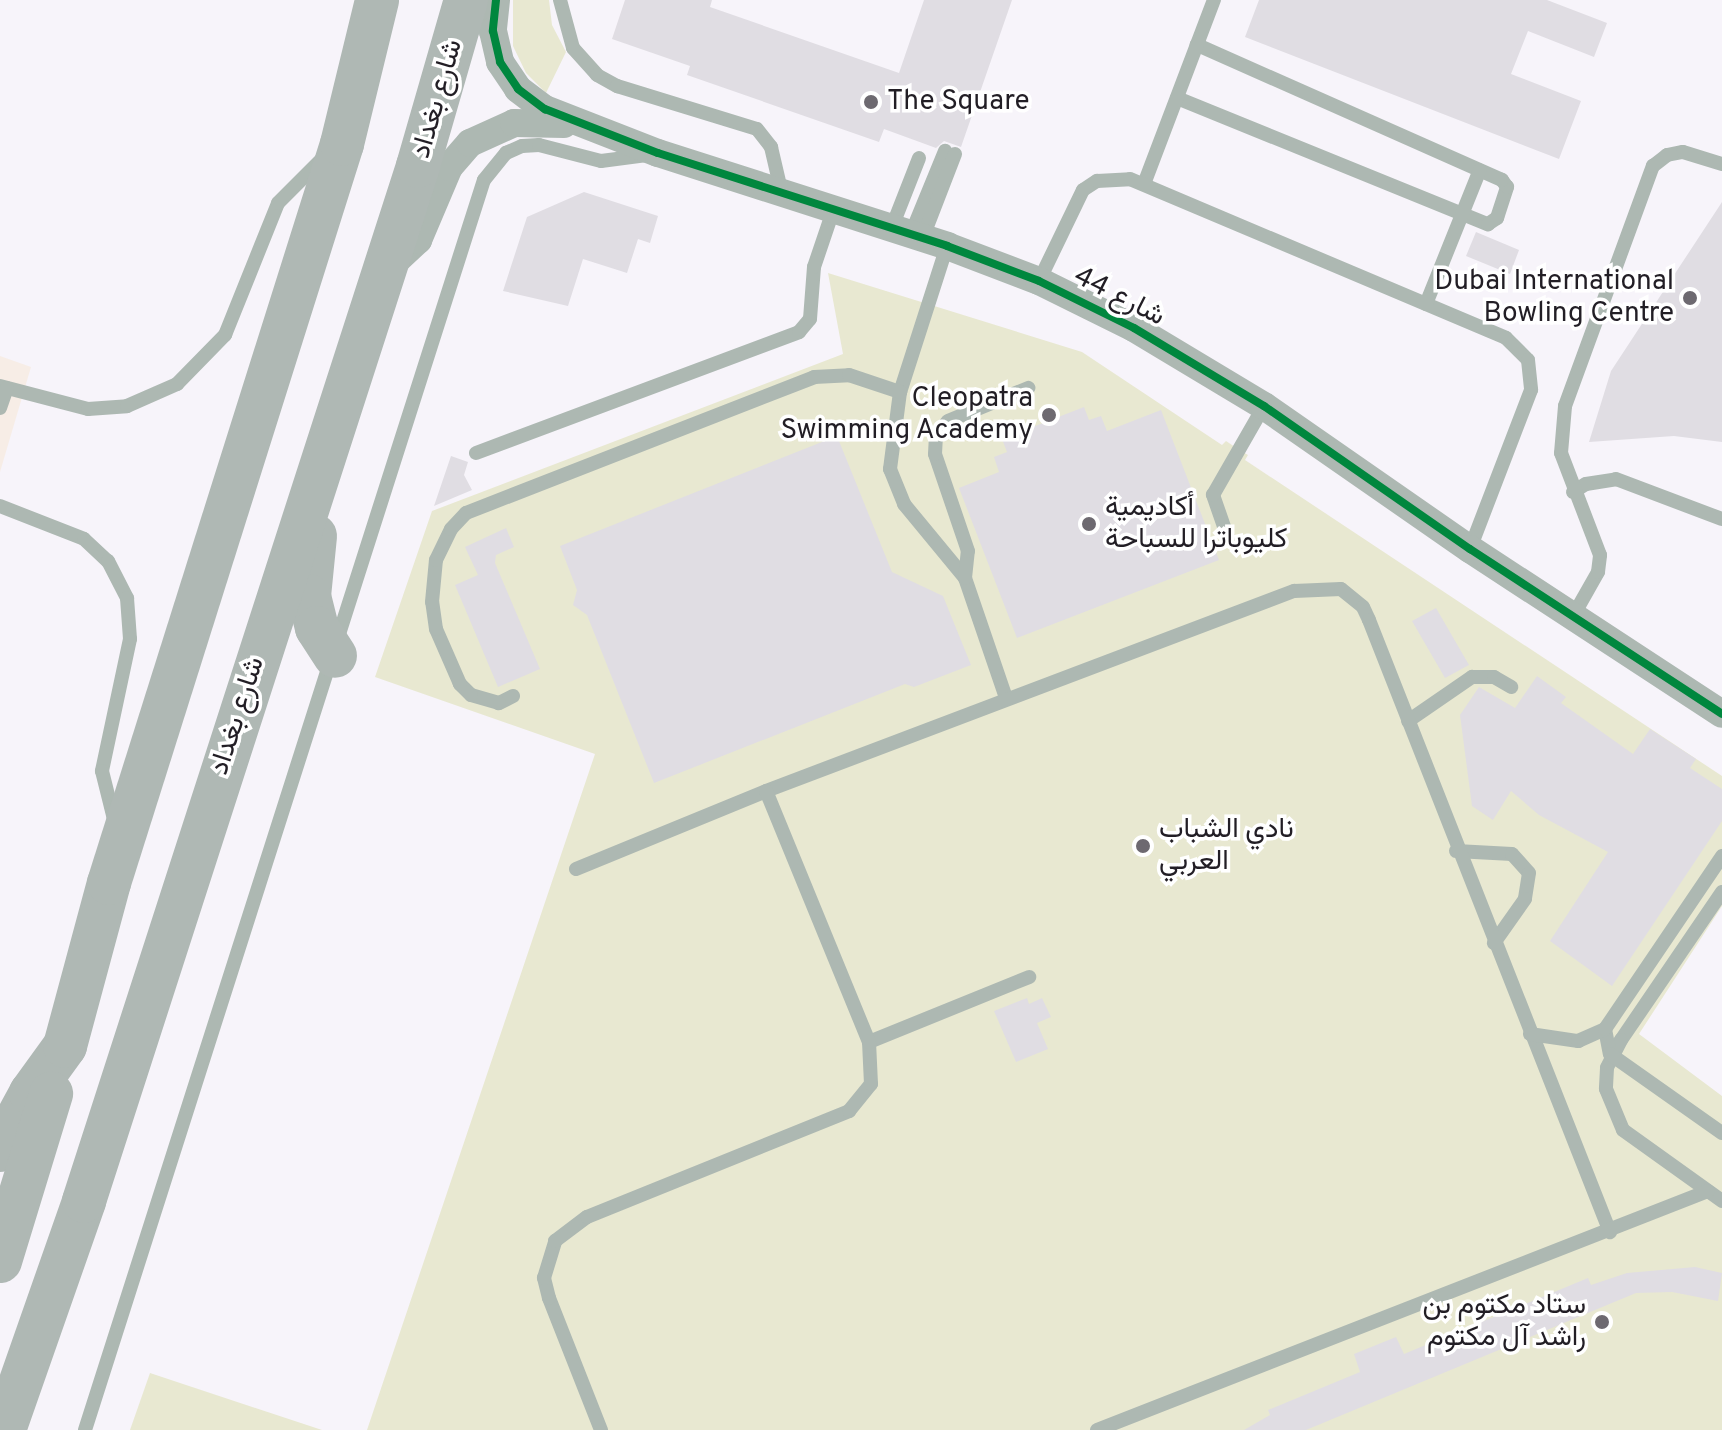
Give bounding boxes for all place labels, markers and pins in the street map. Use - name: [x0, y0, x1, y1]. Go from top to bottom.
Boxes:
- place label: The Square: [887, 85, 1029, 119]
- marker: The Square: [862, 93, 880, 111]
- place label: Dubai International Bowling Centre: [1434, 265, 1674, 331]
- marker: Dubai International Bowling Centre: [1681, 289, 1699, 307]
- place label: Cleopatra Swimming Academy: [779, 382, 1033, 448]
- marker: Cleopatra Swimming Academy: [1040, 406, 1058, 424]
- place label: أكاديمية كليوباترا للسباحة: [1105, 491, 1288, 557]
- marker: أكاديمية كليوباترا للسباحة: [1080, 515, 1098, 533]
- place label: نادي الشباب العربي: [1159, 813, 1294, 879]
- marker: نادي الشباب العربي: [1134, 837, 1152, 855]
- place label: ستاد مكتوم بن راشد آل مكتوم: [1422, 1289, 1586, 1355]
- marker: ستاد مكتوم بن راشد آل مكتوم: [1593, 1313, 1611, 1331]

